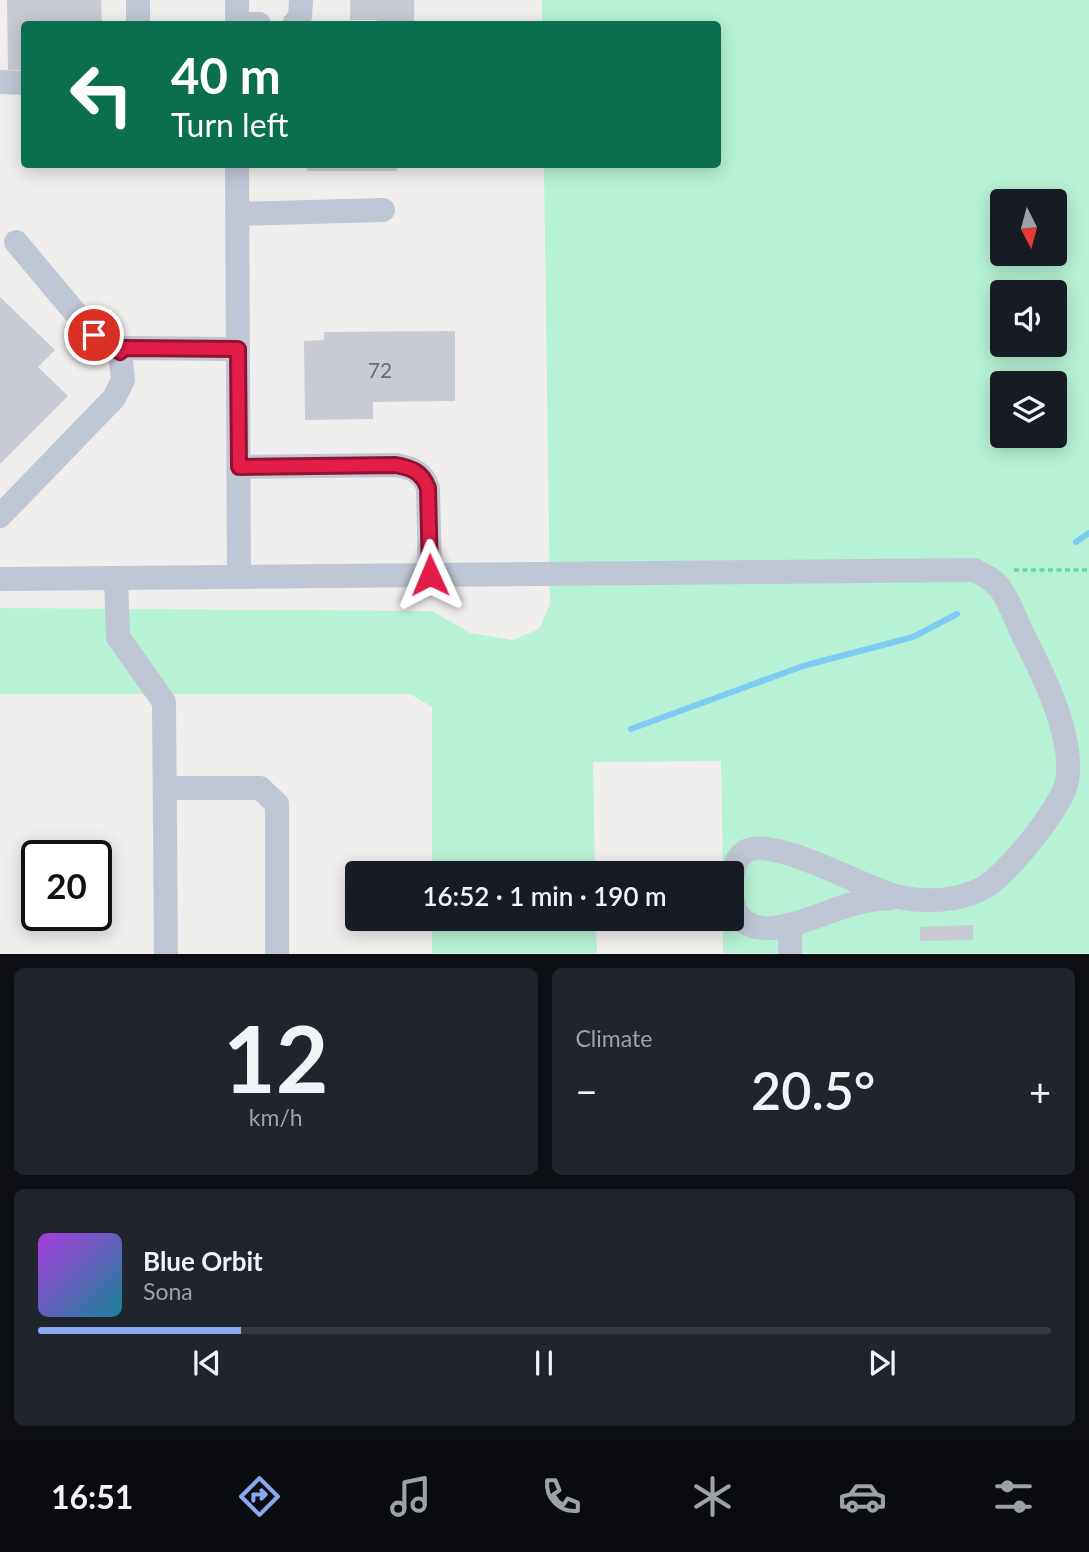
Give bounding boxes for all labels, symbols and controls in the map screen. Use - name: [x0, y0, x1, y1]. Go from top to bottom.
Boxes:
- text: 40 m: [171, 46, 281, 104]
- icon: left: [56, 49, 147, 140]
- text: Turn left: [171, 105, 288, 144]
- north arrow: [990, 189, 1068, 266]
- map controls: [990, 189, 1067, 448]
- button: sound: [990, 280, 1067, 357]
- pin: [64, 305, 124, 365]
- icon: arrive: [75, 316, 113, 354]
- house number: 72: [368, 357, 392, 382]
- button: layers: [990, 371, 1067, 448]
- position arrow: [393, 538, 467, 612]
- speed limit sign: 20: [21, 840, 112, 931]
- text: 16:52 · 1 min · 190 m: [422, 880, 667, 912]
- text: 12: [223, 1003, 329, 1112]
- text: Climate: [576, 1024, 652, 1052]
- text: 20.5°: [751, 1059, 875, 1121]
- text: −: [576, 1068, 598, 1114]
- text: +: [1029, 1068, 1051, 1114]
- text: km/h: [249, 1103, 303, 1131]
- text: Blue Orbit: [143, 1245, 263, 1277]
- text: Sona: [143, 1277, 193, 1305]
- icon: previous: [188, 1344, 226, 1382]
- icon: pause: [525, 1344, 563, 1382]
- icon: next: [863, 1344, 901, 1382]
- icon: directions: [235, 1472, 284, 1521]
- icon: music: [386, 1472, 435, 1521]
- icon: phone: [537, 1472, 586, 1521]
- icon: climate: [688, 1472, 737, 1521]
- icon: car: [838, 1472, 887, 1521]
- icon: filters: [989, 1472, 1038, 1521]
- text: 16:51: [51, 1477, 133, 1516]

